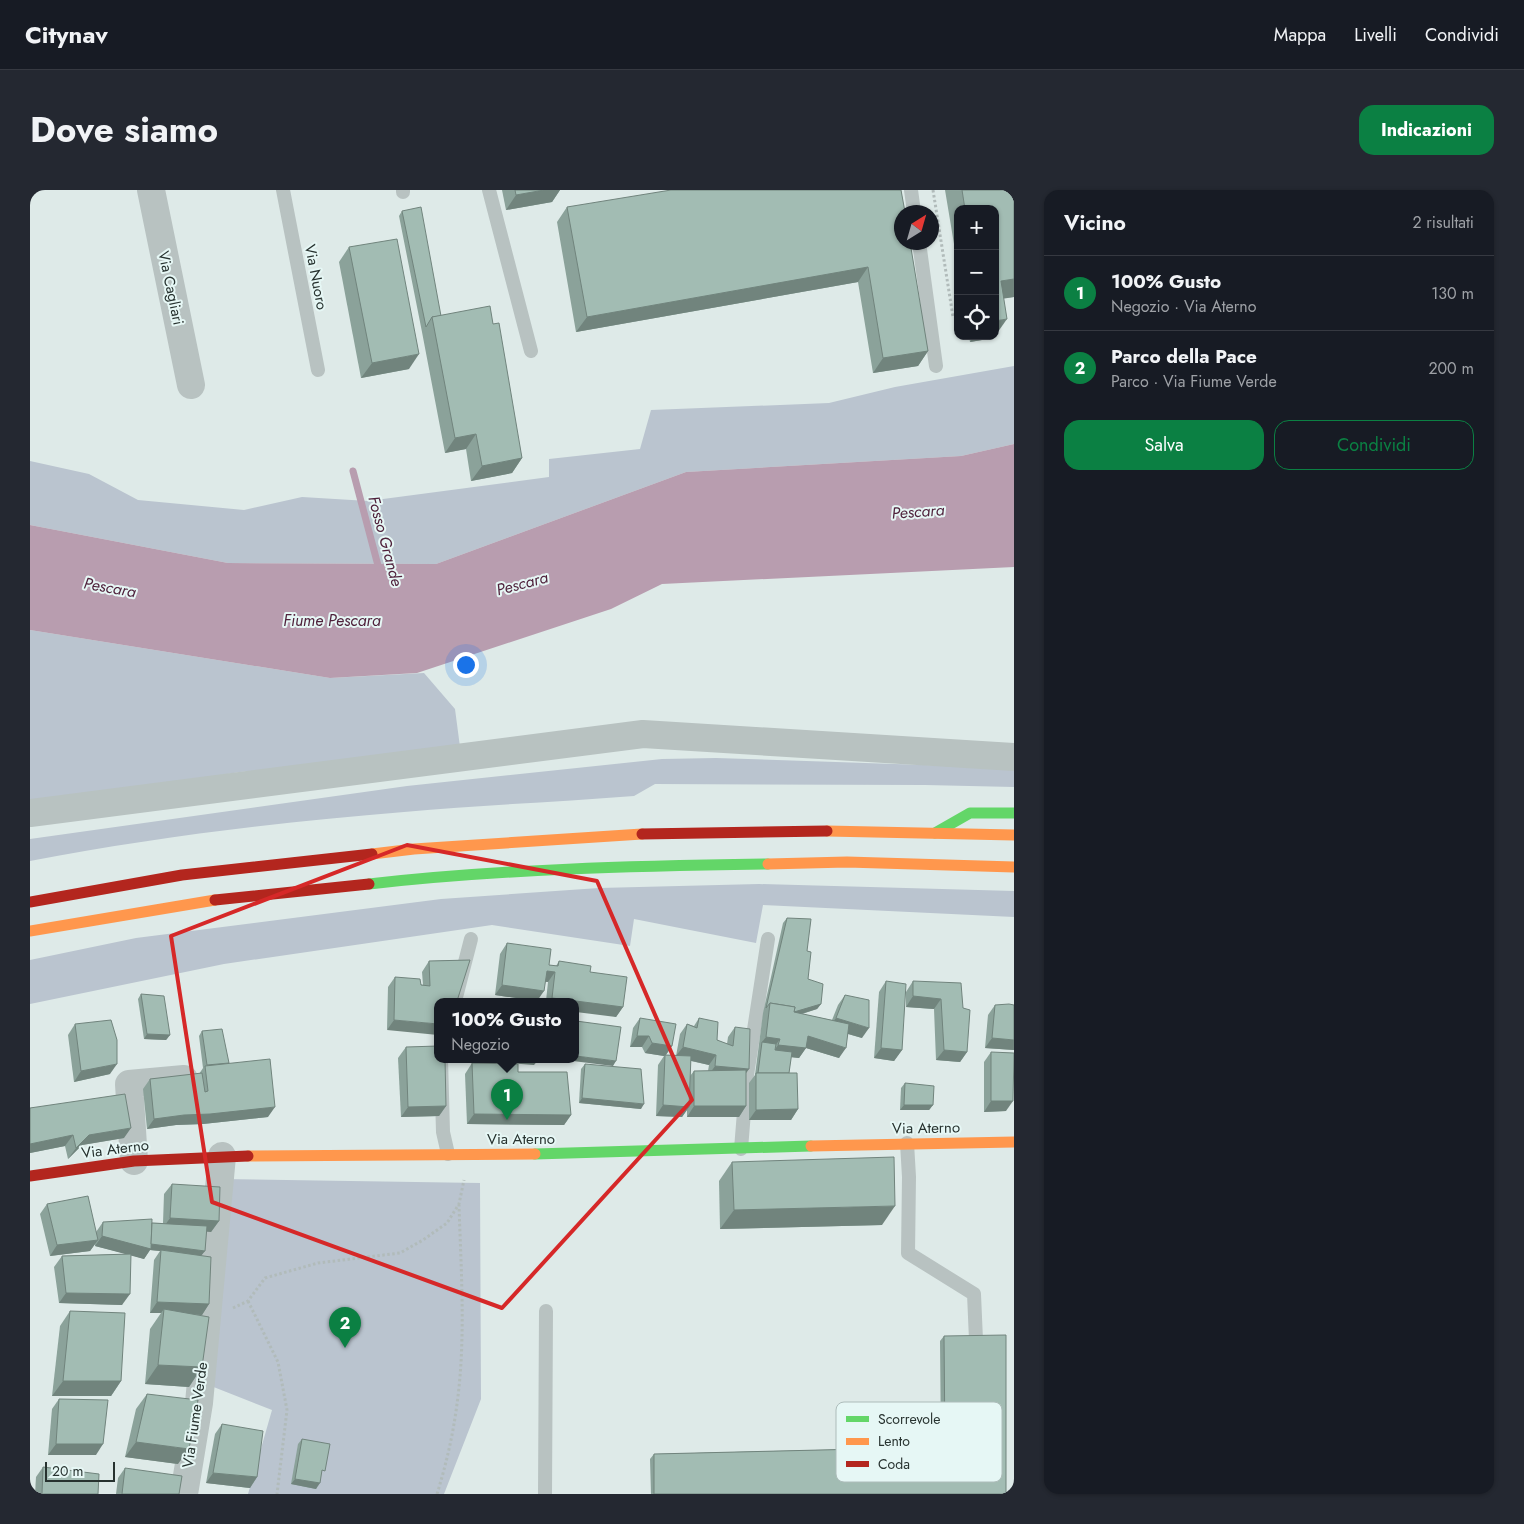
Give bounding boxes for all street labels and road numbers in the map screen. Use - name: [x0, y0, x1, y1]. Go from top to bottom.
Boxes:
- street label: Via Nuoro: [299, 242, 333, 312]
- street label: Via Cagliari: [152, 249, 190, 327]
- street label: Via Aterno: [892, 1116, 960, 1140]
- street label: Via Aterno: [487, 1128, 555, 1150]
- street label: Via Aterno: [80, 1134, 150, 1164]
- street label: Via Fiume Verde: [177, 1360, 213, 1469]

